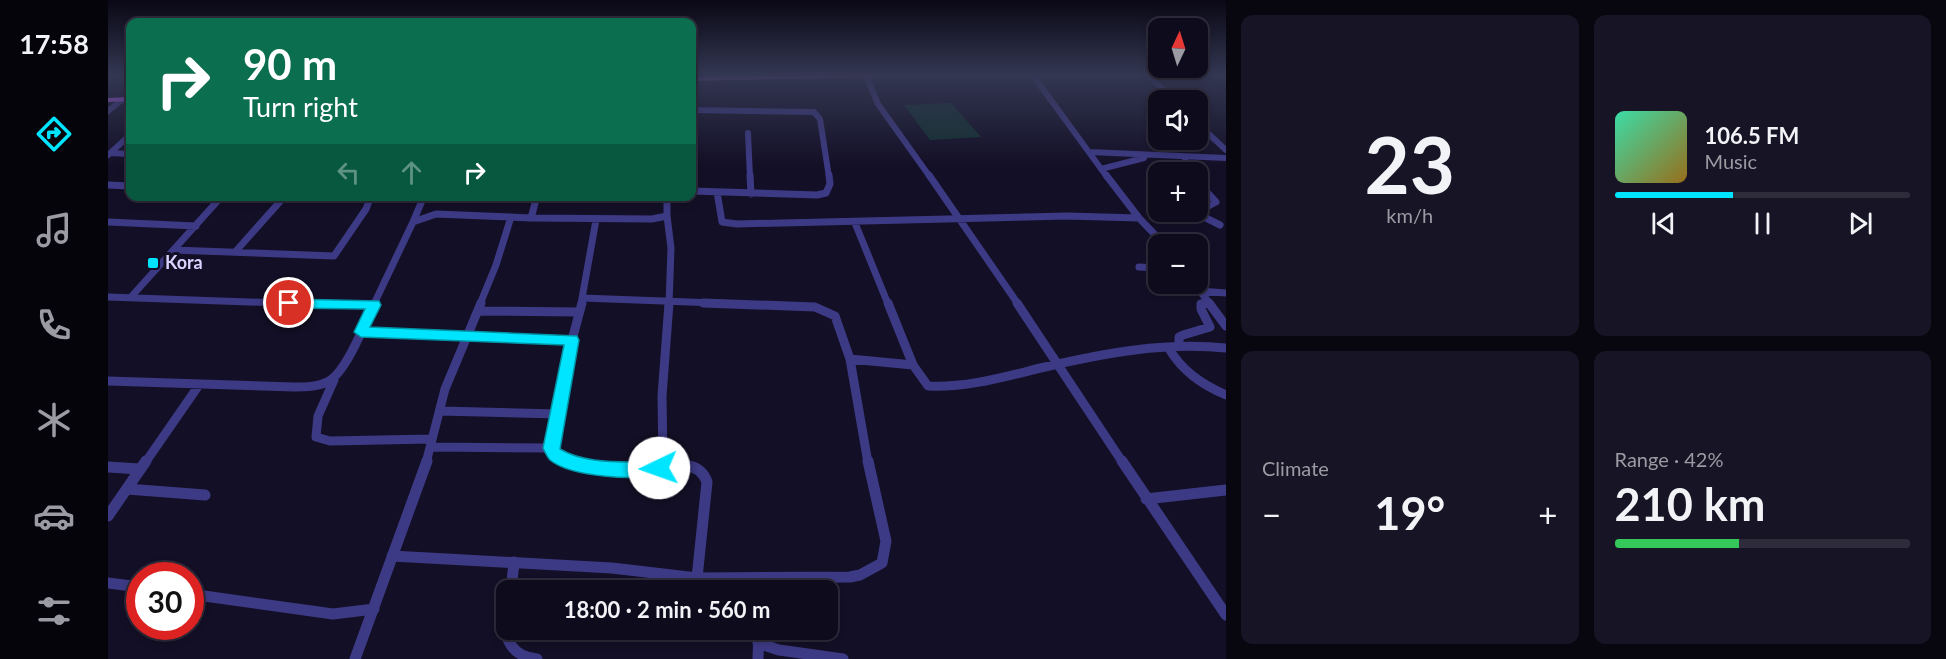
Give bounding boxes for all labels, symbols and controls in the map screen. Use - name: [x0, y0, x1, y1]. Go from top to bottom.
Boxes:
- north arrow: [1148, 18, 1208, 78]
- map controls: [1148, 18, 1208, 294]
- text: 17:58: [19, 27, 89, 60]
- text: 90 m: [243, 39, 337, 89]
- icon: right: [144, 42, 222, 120]
- text: Turn right: [243, 90, 358, 123]
- button: sound: [1148, 90, 1208, 150]
- icon: directions: [33, 113, 75, 155]
- text: 23: [1365, 117, 1455, 211]
- text: 106.5 FM: [1705, 122, 1799, 149]
- text: Music: [1705, 149, 1757, 173]
- icon: left: [332, 156, 365, 189]
- icon: ahead: [395, 156, 428, 189]
- icon: right: [458, 156, 491, 189]
- button: +: [1148, 162, 1208, 222]
- text: km/h: [1386, 203, 1433, 227]
- icon: previous: [1647, 207, 1680, 240]
- icon: pause: [1746, 207, 1779, 240]
- icon: next: [1844, 207, 1877, 240]
- icon: music: [33, 209, 75, 251]
- button: −: [1148, 234, 1208, 294]
- place label: Kora: [165, 251, 203, 273]
- marker: Kora: [146, 256, 160, 270]
- pin: [263, 277, 314, 328]
- icon: arrive: [272, 286, 305, 319]
- icon: phone: [33, 304, 75, 346]
- icon: climate: [33, 399, 75, 441]
- position arrow: [627, 436, 691, 500]
- text: Range · 42%: [1615, 447, 1723, 471]
- text: Climate: [1262, 456, 1329, 480]
- text: 210 km: [1615, 477, 1765, 531]
- text: 19°: [1374, 486, 1445, 540]
- text: −: [1262, 494, 1281, 534]
- text: +: [1538, 494, 1558, 534]
- icon: car: [33, 495, 75, 537]
- speed limit sign: 30: [126, 562, 204, 640]
- icon: filters: [33, 590, 75, 632]
- text: 18:00 · 2 min · 560 m: [564, 596, 770, 623]

